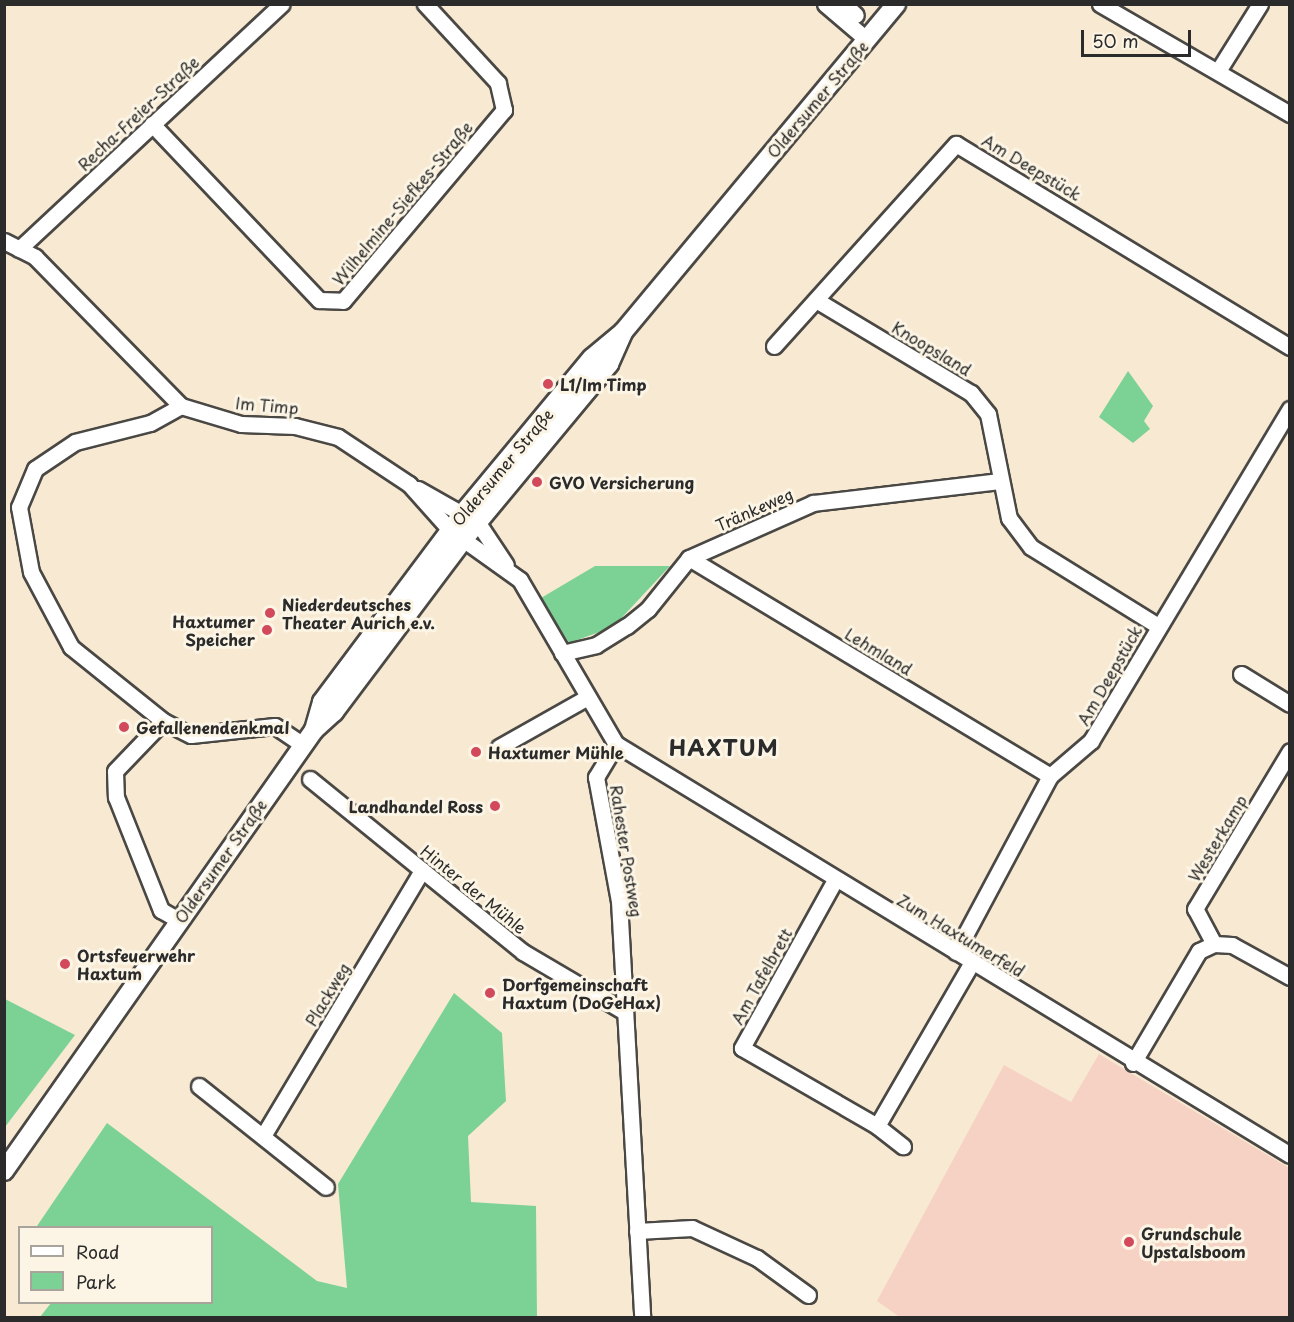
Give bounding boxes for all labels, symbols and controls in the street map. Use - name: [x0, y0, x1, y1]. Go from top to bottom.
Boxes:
- scale bar: [1084, 18, 1194, 56]
- text: 50 m: [1092, 27, 1139, 54]
- street label: Oldersumer Straße: [762, 36, 872, 162]
- street label: Recha-Freier-Straße: [74, 52, 202, 174]
- street label: Wilhelmine-Siefkes-Straße: [328, 117, 476, 289]
- street label: Am Deepstück: [979, 130, 1085, 204]
- street label: Knoopsland: [889, 317, 975, 379]
- place label: L1/Im Timp: [560, 374, 648, 394]
- marker: L1/Im Timp: [541, 377, 555, 391]
- street label: Im Timp: [234, 393, 300, 417]
- street label: Oldersumer Straße: [447, 404, 557, 530]
- place label: GVO Versicherung: [549, 472, 694, 492]
- marker: GVO Versicherung: [530, 475, 544, 489]
- street label: Tränkeweg: [712, 483, 796, 535]
- place label: Niederdeutsches Theater Aurich e.v.: [282, 594, 436, 632]
- marker: Niederdeutsches Theater Aurich e.v.: [263, 606, 277, 620]
- place label: Haxtumer Speicher: [172, 611, 255, 649]
- street label: Am Deepstück: [1073, 622, 1145, 728]
- marker: Haxtumer Speicher: [260, 623, 274, 637]
- street label: Lehmland: [842, 624, 916, 678]
- place label: Gefallenendenkmal: [136, 717, 289, 737]
- marker: Gefallenendenkmal: [117, 720, 131, 734]
- district label: HAXTUM: [669, 734, 779, 760]
- place label: Haxtumer Mühle: [488, 742, 624, 762]
- marker: Haxtumer Mühle: [469, 745, 483, 759]
- street label: Rahester Postweg: [607, 783, 647, 919]
- street label: Westerkamp: [1184, 791, 1250, 885]
- street label: Oldersumer Straße: [170, 795, 270, 927]
- place label: Landhandel Ross: [349, 796, 483, 816]
- marker: Landhandel Ross: [488, 799, 502, 813]
- street label: Hinter der Mühle: [417, 840, 531, 938]
- street label: Zum Haxtumerfeld: [894, 890, 1028, 980]
- street label: Am Tafelbrett: [727, 924, 795, 1028]
- place label: Ortsfeuerwehr Haxtum: [77, 945, 195, 983]
- marker: Ortsfeuerwehr Haxtum: [58, 957, 72, 971]
- street label: Plackweg: [301, 959, 353, 1029]
- place label: Dorfgemeinschaft Haxtum (DoGeHax): [502, 974, 661, 1012]
- marker: Dorfgemeinschaft Haxtum (DoGeHax): [483, 986, 497, 1000]
- place label: Grundschule Upstalsboom: [1141, 1223, 1246, 1261]
- legend: [18, 1226, 213, 1304]
- marker: Grundschule Upstalsboom: [1122, 1235, 1136, 1249]
- text: Road: [76, 1238, 120, 1265]
- text: Park: [76, 1268, 116, 1295]

